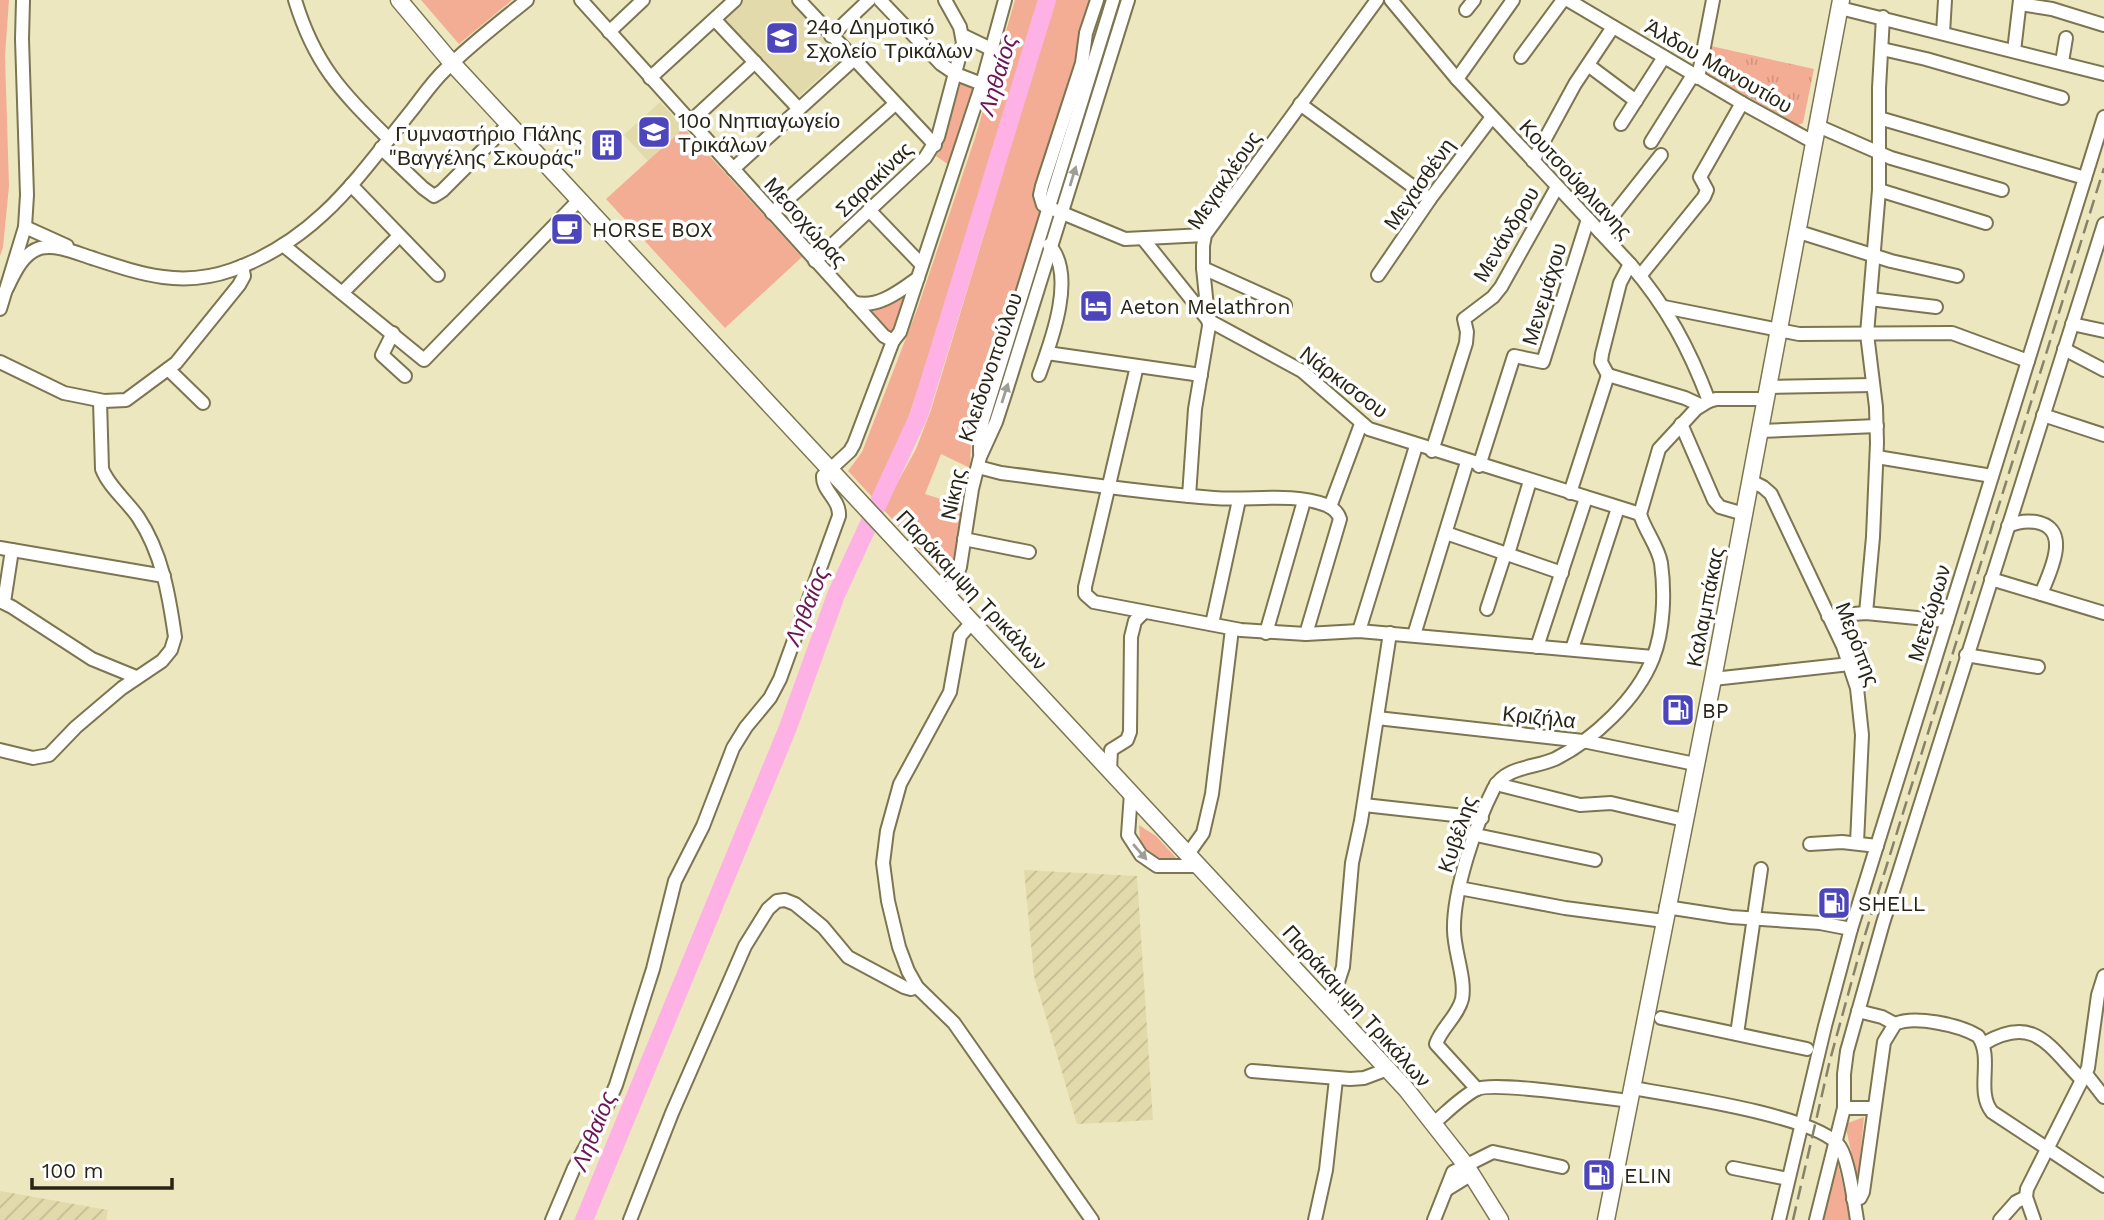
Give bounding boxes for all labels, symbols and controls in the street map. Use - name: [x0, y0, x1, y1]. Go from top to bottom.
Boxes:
- place label: 24ο Δημοτικό Σχολείο Τρικάλων: [806, 14, 973, 63]
- street label: Άλδου Μανουτίου: [1641, 14, 1797, 118]
- school or university icon: 24ο Δημοτικό Σχολείο Τρικάλων: [763, 19, 801, 57]
- water label: Ληθαίος: [972, 31, 1023, 120]
- place label: 10ο Νηπιαγωγείο Τρικάλων: [678, 108, 840, 157]
- school or university icon: 10ο Νηπιαγωγείο Τρικάλων: [635, 113, 673, 151]
- street label: Κουτσούφλιανης: [1514, 114, 1638, 244]
- place label: Γυμναστήριο Πάλης "Βαγγέλης Σκουράς": [389, 121, 582, 170]
- building icon: Γυμναστήριο Πάλης "Βαγγέλης Σκουράς": [588, 126, 626, 164]
- street label: Μεγακλέους: [1182, 126, 1266, 234]
- street label: Μεγασθένη: [1378, 134, 1460, 234]
- street label: Σαρακίνας: [830, 136, 918, 222]
- one-way arrow: [1069, 165, 1079, 186]
- street label: Μεσοχώρας: [759, 172, 853, 272]
- street label: Μενάνδρου: [1468, 182, 1544, 286]
- cafe icon: HORSE BOX: [548, 210, 586, 248]
- place label: HORSE BOX: [592, 217, 713, 242]
- street label: Μενεμάχου: [1517, 240, 1571, 348]
- hotel icon: Aeton Melathron: [1077, 287, 1115, 325]
- street label: Κλειδονοπούλου: [953, 289, 1027, 445]
- place label: Aeton Melathron: [1120, 294, 1290, 319]
- street label: Νάρκισσου: [1295, 341, 1393, 423]
- one-way arrow: [1001, 383, 1011, 404]
- street label: Νίκης: [935, 466, 971, 522]
- street label: Παράκαμψη Τρικάλων: [891, 505, 1053, 675]
- street label: Καλαμπάκας: [1681, 545, 1729, 669]
- water label: Ληθαίος: [778, 562, 835, 651]
- street label: Μετεώρων: [1902, 562, 1956, 664]
- street label: Μερόπης: [1831, 599, 1885, 689]
- fuel station icon: BP: [1659, 691, 1697, 729]
- place label: BP: [1702, 698, 1729, 723]
- street label: Κριζήλα: [1501, 701, 1577, 733]
- street label: Κυβέλης: [1432, 792, 1482, 876]
- one-way arrow: [1132, 844, 1147, 861]
- fuel station icon: SHELL: [1815, 884, 1853, 922]
- place label: SHELL: [1858, 891, 1925, 916]
- street label: Παράκαμψη Τρικάλων: [1278, 920, 1436, 1092]
- water label: Ληθαίος: [565, 1087, 622, 1176]
- scale bar: [32, 1146, 172, 1190]
- fuel station icon: ELIN: [1580, 1156, 1618, 1194]
- text: 100 m: [42, 1158, 104, 1183]
- place label: ELIN: [1624, 1163, 1672, 1188]

